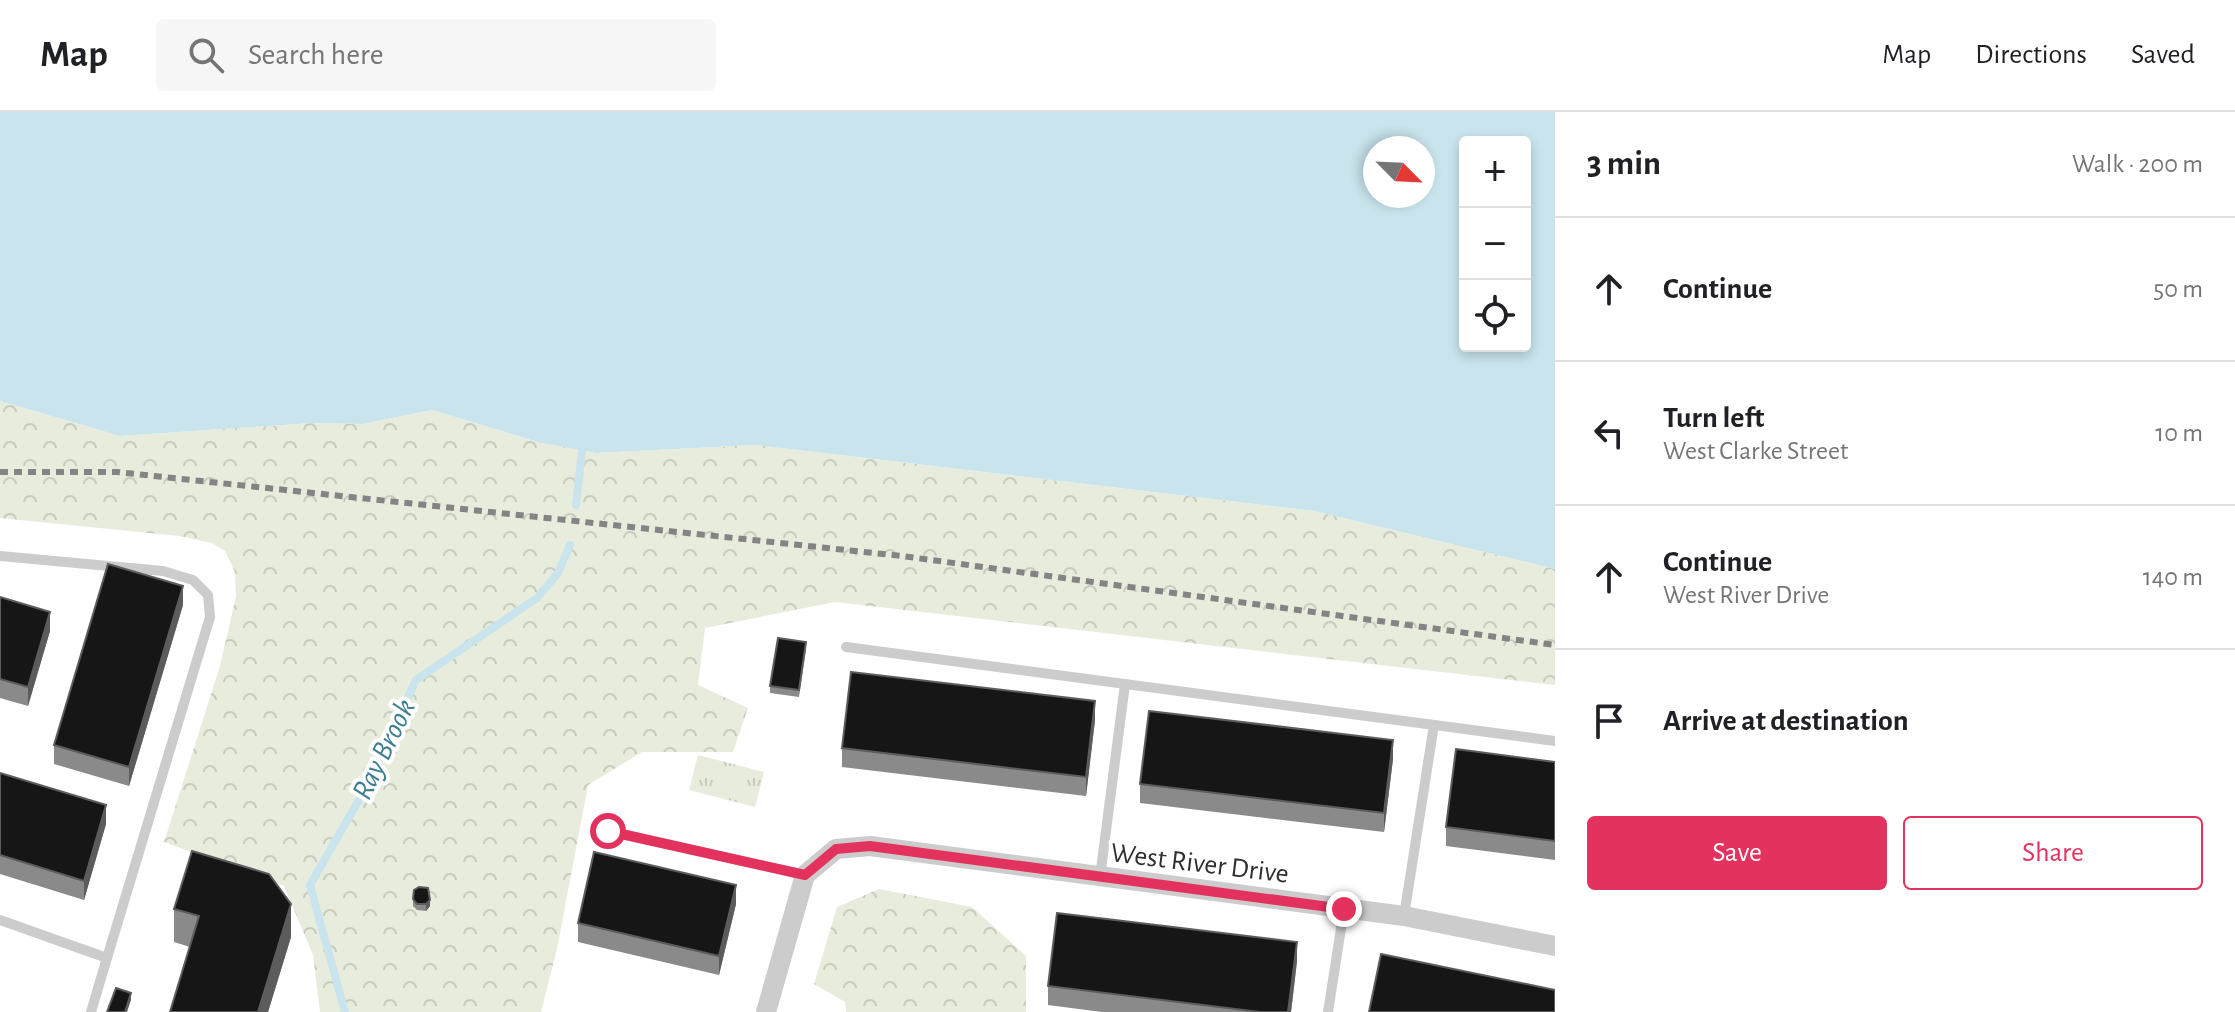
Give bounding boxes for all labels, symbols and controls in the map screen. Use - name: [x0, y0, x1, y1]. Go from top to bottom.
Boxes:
- search box: [156, 19, 716, 91]
- icon: search: [184, 33, 228, 77]
- text: Map: [40, 36, 108, 74]
- text: Search here: [248, 40, 384, 70]
- text: Map: [1882, 41, 1931, 69]
- text: Directions: [1975, 41, 2087, 69]
- text: Saved: [2131, 41, 2195, 69]
- north arrow: [1363, 136, 1435, 208]
- map controls: [1459, 136, 1531, 352]
- button: +: [1459, 136, 1531, 208]
- text: 3 min: [1587, 147, 1661, 181]
- text: Walk · 200 m: [2072, 151, 2203, 177]
- button: −: [1459, 208, 1531, 280]
- icon: ahead: [1587, 267, 1631, 311]
- text: Continue: [1663, 274, 1772, 304]
- text: 50 m: [2153, 276, 2203, 302]
- button: locate: [1459, 280, 1531, 352]
- text: Turn left: [1663, 403, 1764, 433]
- icon: left: [1587, 411, 1631, 455]
- text: 10 m: [2155, 420, 2203, 446]
- text: West Clarke Street: [1663, 438, 1848, 464]
- text: Continue: [1663, 547, 1772, 577]
- icon: ahead: [1587, 555, 1631, 599]
- text: 140 m: [2143, 564, 2203, 590]
- text: West River Drive: [1663, 582, 1829, 608]
- water label: Ray Brook: [347, 694, 421, 804]
- icon: arrive: [1587, 699, 1631, 743]
- text: Arrive at destination: [1663, 706, 1909, 736]
- route start: [590, 813, 626, 849]
- button: Save: [1587, 816, 1887, 890]
- button: Share: [1903, 816, 2203, 890]
- street label: West River Drive: [1109, 839, 1290, 889]
- route end: [1326, 891, 1362, 927]

